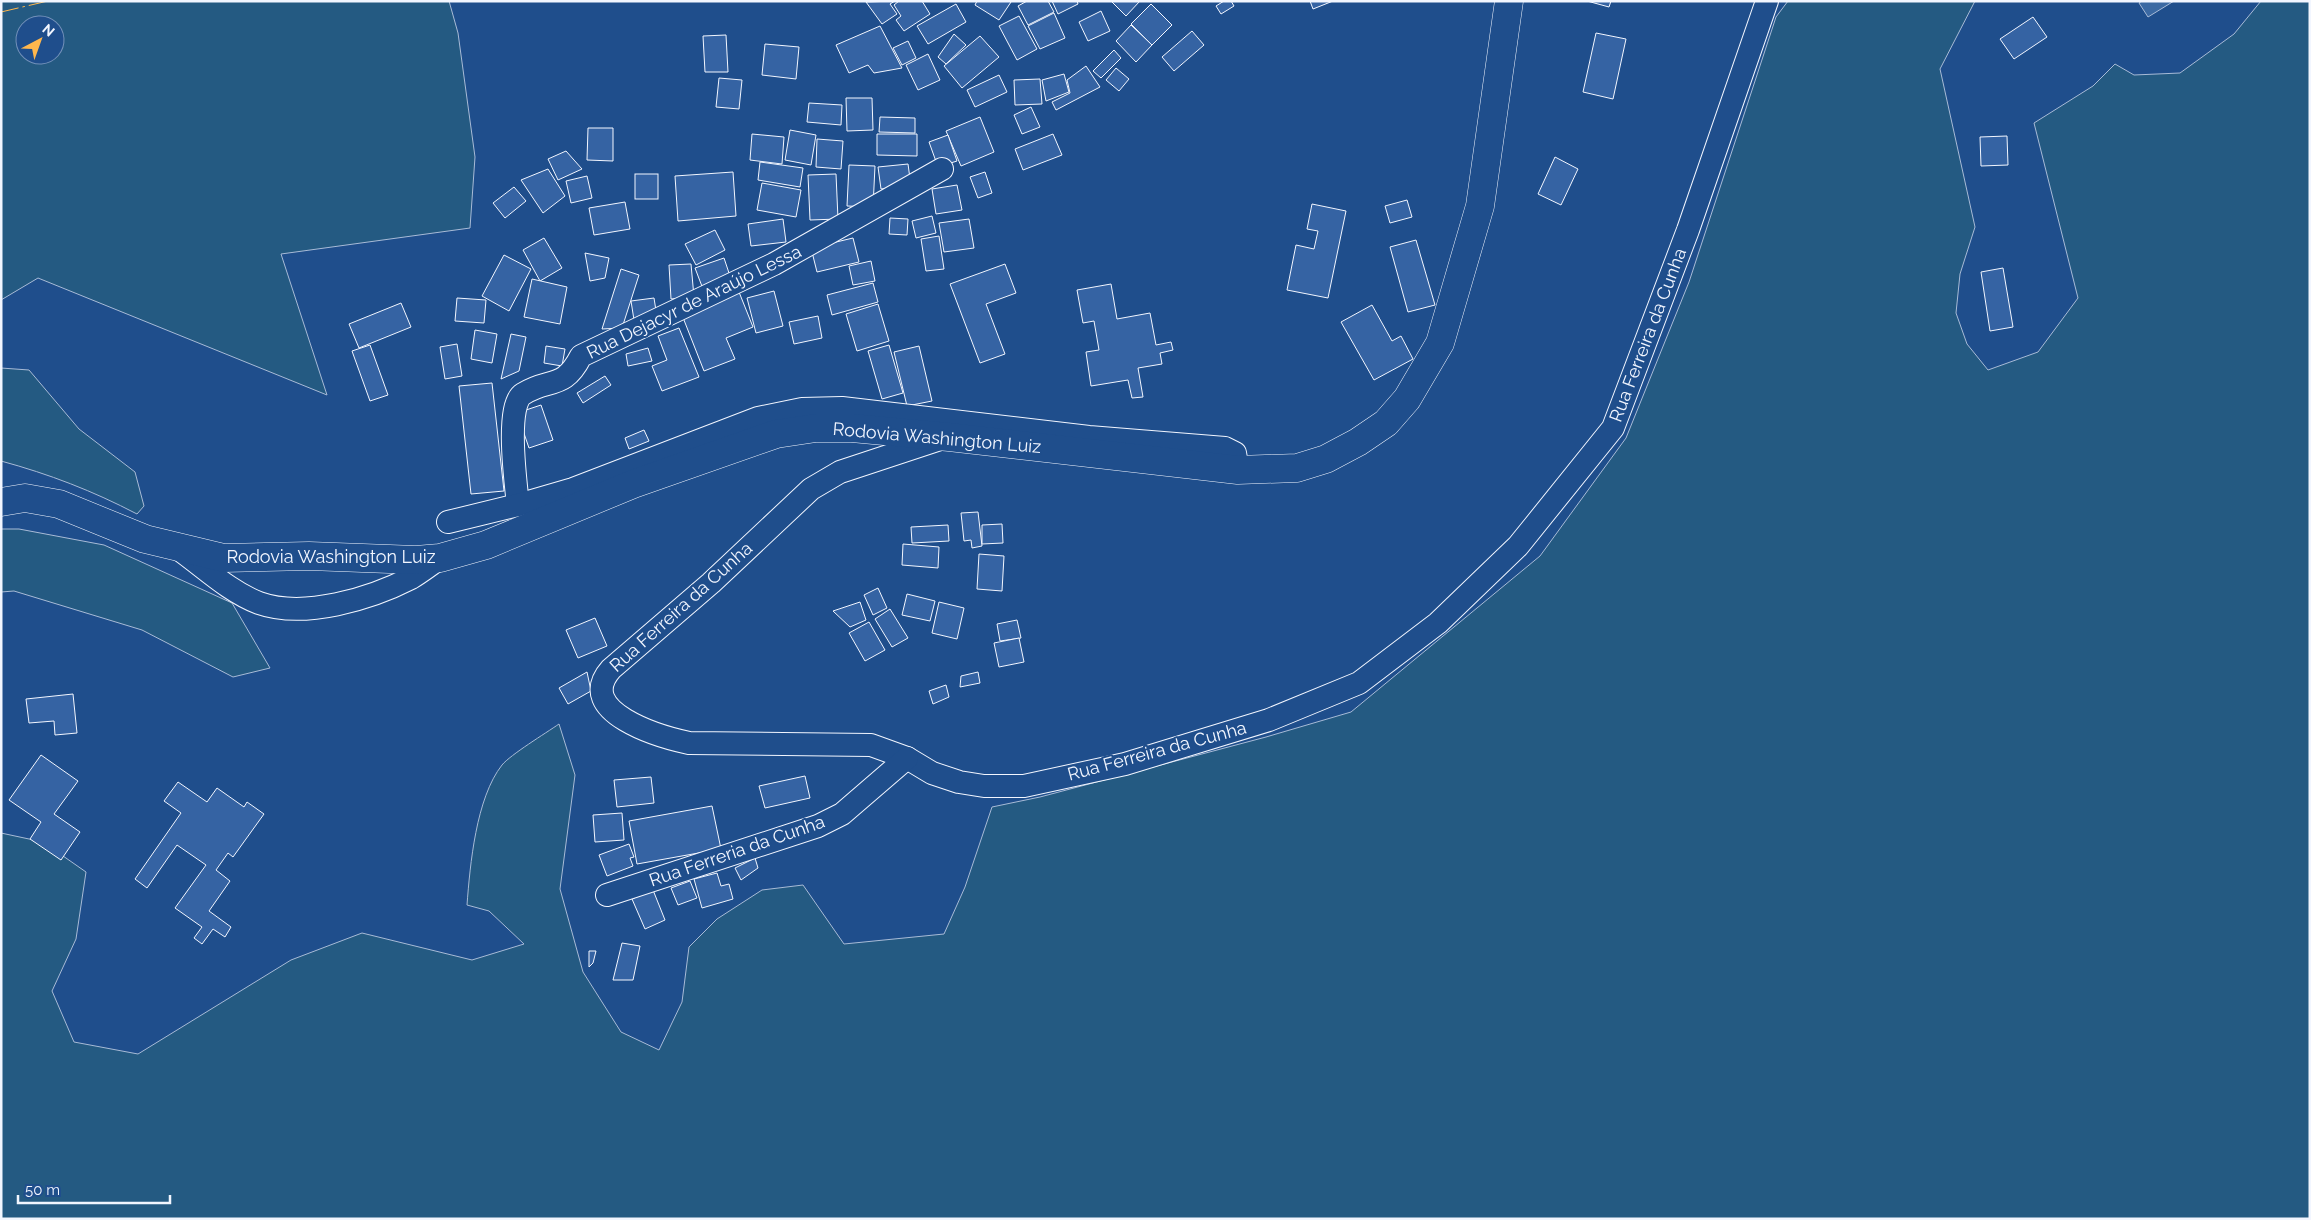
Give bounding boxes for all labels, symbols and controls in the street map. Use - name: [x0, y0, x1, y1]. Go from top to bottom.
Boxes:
- north arrow: [15, 15, 65, 65]
- text: N: [39, 21, 58, 40]
- street label: Rua Dejacyr de Araújo Lessa: [583, 240, 805, 363]
- street label: Rua Ferreira da Cunha: [1605, 245, 1690, 425]
- street label: Rodovia Washington Luiz: [832, 418, 1042, 457]
- street label: Rua Ferreira da Cunha: [605, 537, 756, 676]
- street label: Rodovia Washington Luiz: [226, 546, 436, 567]
- street label: Rua Ferreira da Cunha: [1065, 717, 1249, 785]
- street label: Rua Ferreria da Cunha: [646, 811, 827, 890]
- scale bar: [18, 1172, 170, 1204]
- text: 50 m: [25, 1181, 60, 1199]

